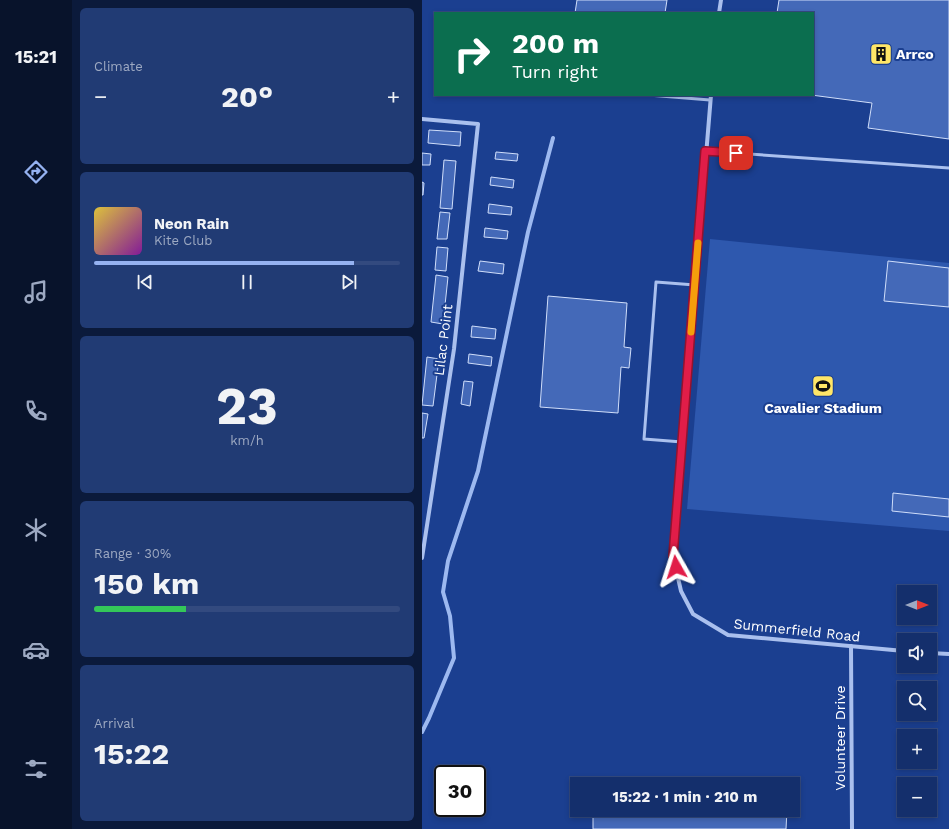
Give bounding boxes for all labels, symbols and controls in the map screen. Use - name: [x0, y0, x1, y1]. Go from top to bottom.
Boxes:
- text: 200 m: [512, 27, 599, 60]
- icon: right: [446, 28, 498, 80]
- building icon: Arrco: [868, 41, 894, 67]
- text: 15:21: [15, 46, 57, 67]
- place label: Arrco: [896, 46, 934, 62]
- text: Climate: [94, 59, 143, 74]
- text: Turn right: [512, 61, 598, 82]
- text: 20°: [221, 79, 273, 114]
- text: −: [94, 84, 107, 109]
- text: +: [387, 84, 400, 109]
- pin: [719, 136, 753, 170]
- icon: arrive: [725, 142, 747, 164]
- icon: directions: [22, 158, 50, 186]
- text: Neon Rain: [154, 215, 229, 233]
- text: Kite Club: [154, 233, 212, 248]
- icon: previous: [134, 271, 156, 293]
- icon: pause: [236, 271, 258, 293]
- icon: next: [338, 271, 360, 293]
- icon: music: [22, 278, 50, 306]
- street label: Lilac Point: [431, 303, 455, 377]
- sports icon: Cavalier Stadium: [810, 373, 836, 399]
- text: 23: [216, 376, 278, 437]
- icon: phone: [22, 397, 50, 425]
- place label: Cavalier Stadium: [764, 400, 882, 416]
- text: km/h: [230, 433, 264, 448]
- icon: climate: [22, 516, 50, 544]
- text: Range · 30%: [94, 546, 171, 561]
- position arrow: [655, 546, 697, 588]
- text: 150 km: [94, 566, 199, 601]
- north arrow: [897, 585, 937, 625]
- map controls: [897, 585, 937, 817]
- street label: Summerfield Road: [733, 615, 861, 645]
- button: sound: [897, 633, 937, 673]
- icon: car: [22, 636, 50, 664]
- button: search: [897, 681, 937, 721]
- street label: Volunteer Drive: [832, 685, 848, 791]
- text: Arrival: [94, 716, 135, 731]
- button: +: [897, 729, 937, 769]
- text: 15:22: [94, 736, 169, 771]
- icon: filters: [22, 755, 50, 783]
- speed limit sign: 30: [434, 765, 486, 817]
- button: −: [897, 777, 937, 817]
- text: 15:22 · 1 min · 210 m: [613, 788, 757, 806]

